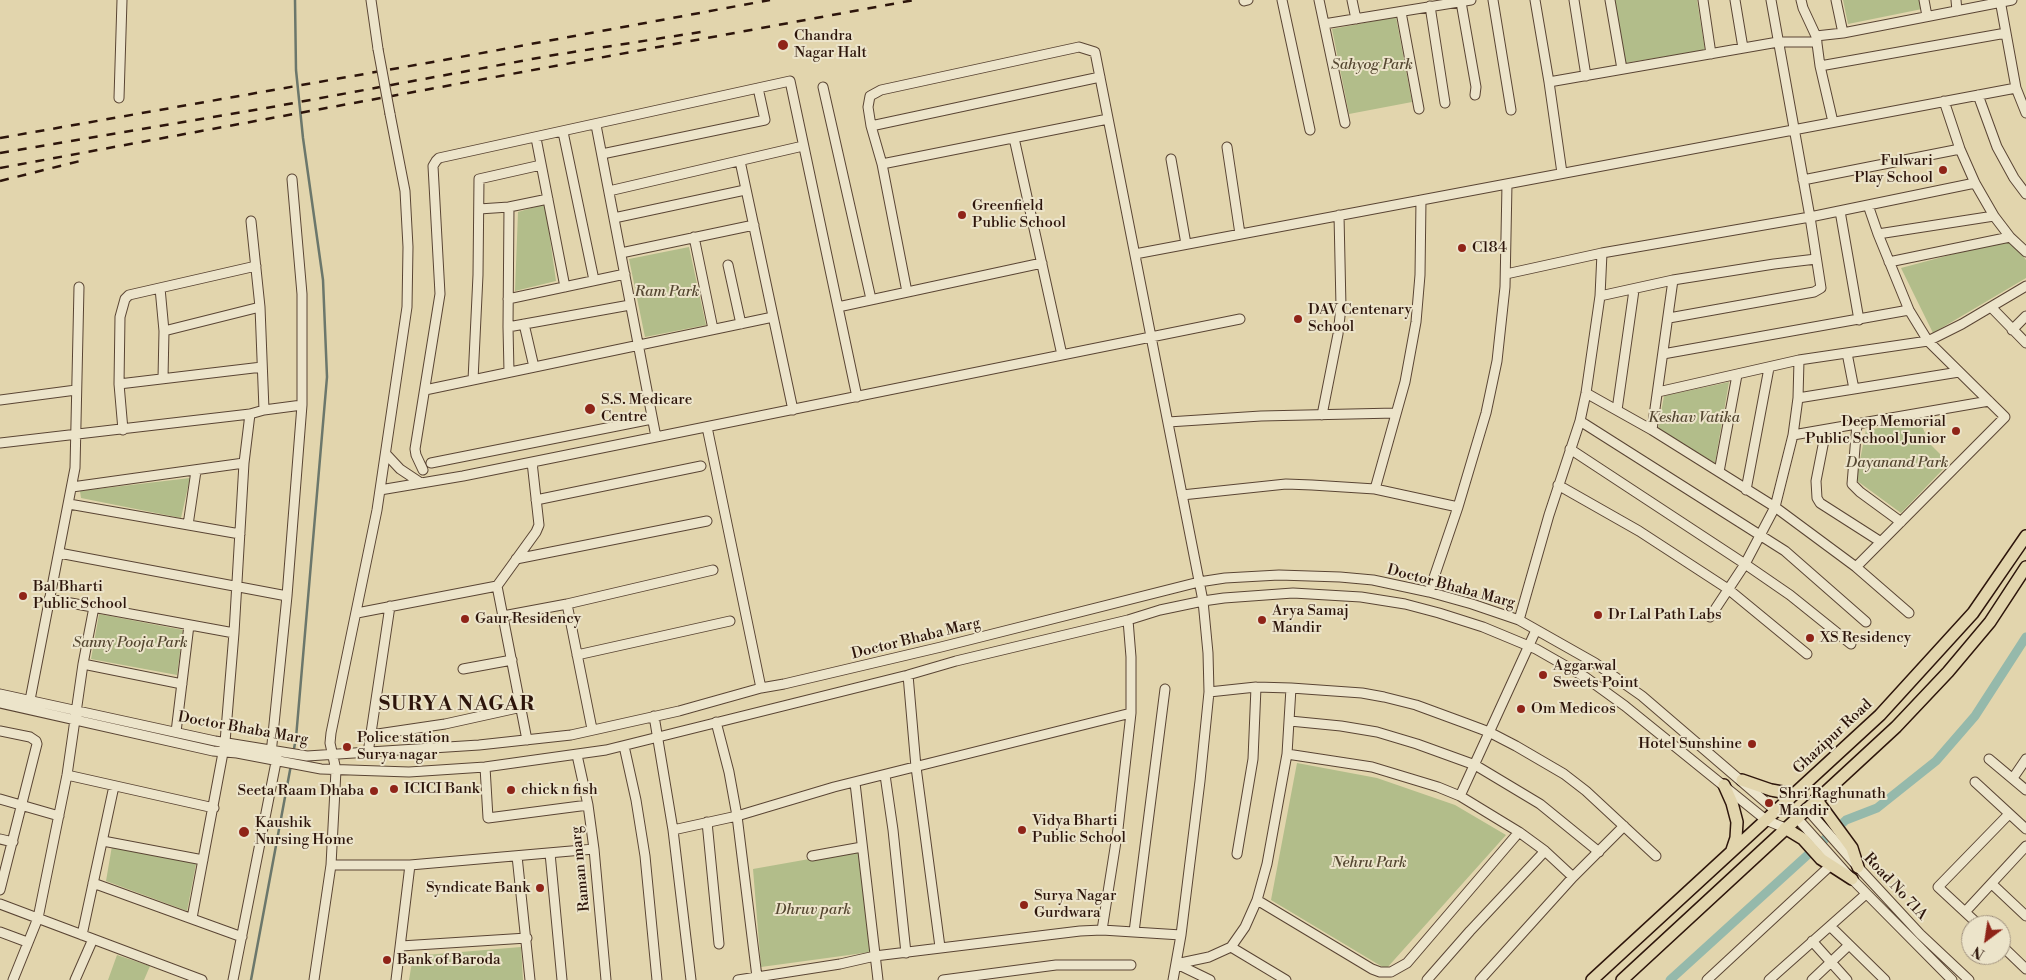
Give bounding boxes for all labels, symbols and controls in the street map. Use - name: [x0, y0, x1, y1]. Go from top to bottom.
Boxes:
- place label: Chandra Nagar Halt: [794, 27, 867, 62]
- marker: Chandra Nagar Halt: [776, 38, 790, 52]
- park label: Sahyog Park: [1331, 56, 1413, 74]
- place label: Fulwari Play School: [1854, 152, 1933, 187]
- marker: Fulwari Play School: [1937, 164, 1949, 176]
- place label: Greenfield Public School: [972, 197, 1066, 232]
- marker: Greenfield Public School: [956, 209, 968, 221]
- place label: C184: [1472, 239, 1507, 257]
- marker: C184: [1456, 242, 1468, 254]
- park label: Ram Park: [635, 283, 699, 301]
- place label: DAV Centenary School: [1308, 301, 1412, 336]
- marker: DAV Centenary School: [1292, 313, 1304, 325]
- place label: S.S. Medicare Centre: [601, 391, 692, 426]
- marker: S.S. Medicare Centre: [583, 402, 597, 416]
- park label: Keshav Vatika: [1648, 409, 1740, 427]
- place label: Deep Memorial Public School Junior: [1805, 413, 1946, 448]
- marker: Deep Memorial Public School Junior: [1950, 425, 1962, 437]
- park label: Dayanand Park: [1846, 454, 1948, 472]
- street label: Doctor Bhaba Marg: [1385, 561, 1517, 613]
- place label: Bal Bharti Public School: [33, 578, 127, 613]
- marker: Bal Bharti Public School: [17, 590, 29, 602]
- place label: Arya Samaj Mandir: [1272, 602, 1349, 637]
- place label: Dr Lal Path Labs: [1608, 606, 1722, 624]
- marker: Dr Lal Path Labs: [1592, 609, 1604, 621]
- place label: Gaur Residency: [475, 610, 581, 628]
- marker: Gaur Residency: [459, 613, 471, 625]
- street label: Doctor Bhaba Marg: [850, 614, 982, 664]
- marker: Arya Samaj Mandir: [1256, 614, 1268, 626]
- place label: XS Residency: [1820, 629, 1911, 647]
- marker: XS Residency: [1804, 632, 1816, 644]
- park label: Sanny Pooja Park: [72, 634, 188, 652]
- place label: Aggarwal Sweets Point: [1553, 657, 1639, 692]
- marker: Aggarwal Sweets Point: [1537, 669, 1549, 681]
- district label: SURYA NAGAR: [377, 693, 537, 717]
- street label: Ghazipur Road: [1790, 696, 1876, 778]
- place label: Om Medicos: [1531, 700, 1616, 718]
- marker: Om Medicos: [1515, 703, 1527, 715]
- street label: Doctor Bhaba Marg: [176, 709, 310, 749]
- place label: Police station Surya nagar: [357, 729, 450, 764]
- place label: Hotel Sunshine: [1638, 735, 1742, 753]
- marker: Hotel Sunshine: [1746, 738, 1758, 750]
- marker: Police station Surya nagar: [341, 741, 353, 753]
- place label: ICICI Bank: [404, 780, 480, 798]
- place label: chick n fish: [521, 781, 598, 799]
- place label: Seeta Raam Dhaba: [238, 782, 364, 800]
- marker: ICICI Bank: [388, 783, 400, 795]
- marker: chick n fish: [505, 784, 517, 796]
- marker: Seeta Raam Dhaba: [368, 785, 380, 797]
- place label: Shri Raghunath Mandir: [1779, 785, 1886, 820]
- marker: Shri Raghunath Mandir: [1763, 797, 1775, 809]
- place label: Vidya Bharti Public School: [1032, 812, 1126, 847]
- place label: Kaushik Nursing Home: [255, 814, 353, 849]
- marker: Vidya Bharti Public School: [1016, 824, 1028, 836]
- marker: Kaushik Nursing Home: [237, 825, 251, 839]
- street label: Raman marg: [568, 825, 594, 913]
- street label: Road No 71A: [1859, 850, 1931, 924]
- park label: Nehru Park: [1331, 854, 1407, 872]
- place label: Syndicate Bank: [426, 879, 530, 897]
- marker: Syndicate Bank: [534, 882, 546, 894]
- place label: Surya Nagar Gurdwara: [1034, 887, 1116, 922]
- marker: Surya Nagar Gurdwara: [1018, 899, 1030, 911]
- park label: Dhruv park: [775, 901, 851, 919]
- north arrow: [1961, 915, 2011, 965]
- text: N: [1969, 941, 1988, 963]
- place label: Bank of Baroda: [397, 951, 501, 969]
- marker: Bank of Baroda: [381, 954, 393, 966]

